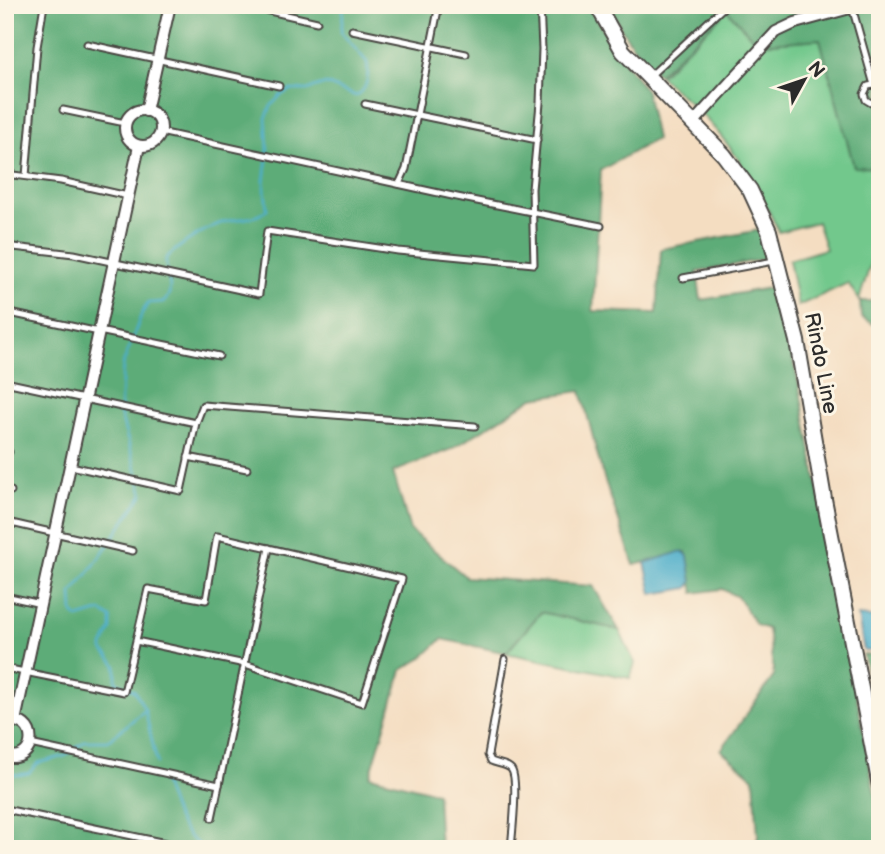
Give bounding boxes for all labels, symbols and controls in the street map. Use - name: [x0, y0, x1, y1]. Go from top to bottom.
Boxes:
- north arrow: [770, 46, 840, 116]
- text: N: [802, 57, 829, 83]
- street label: Rindo Line: [799, 310, 843, 416]

